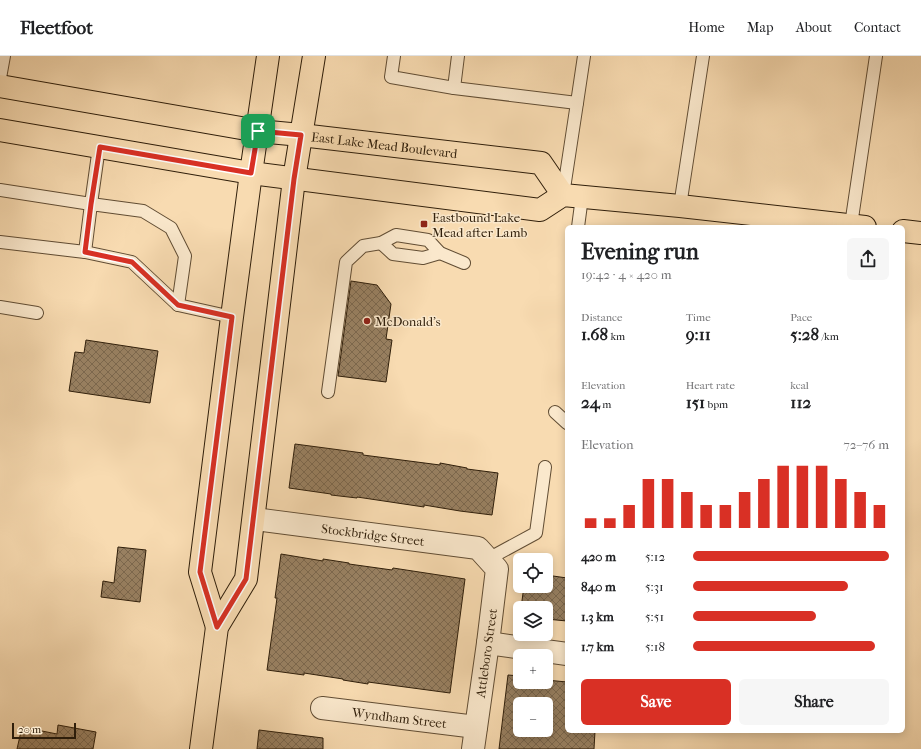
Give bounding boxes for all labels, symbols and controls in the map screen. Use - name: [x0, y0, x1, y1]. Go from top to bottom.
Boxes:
- text: Fleetfoot: [20, 17, 93, 39]
- text: Home: [688, 19, 725, 36]
- text: Map: [747, 19, 774, 36]
- text: About: [796, 19, 832, 36]
- text: Contact: [854, 19, 901, 36]
- pin: [241, 114, 275, 148]
- icon: arrive: [247, 120, 269, 142]
- street label: East Lake Mead Boulevard: [310, 129, 459, 161]
- place label: Eastbound Lake Mead after Lamb: [432, 210, 527, 240]
- marker: Eastbound Lake Mead after Lamb: [419, 219, 429, 229]
- button: share: [847, 238, 889, 280]
- text: Evening run: [581, 239, 699, 265]
- text: 19:42 · 4 × 420 m: [581, 267, 672, 282]
- text: Distance: [581, 311, 622, 324]
- text: Time: [686, 311, 711, 324]
- text: Pace: [790, 311, 812, 324]
- place label: McDonald's: [375, 314, 441, 329]
- marker: McDonald's: [362, 316, 372, 326]
- text: 1.68: [581, 324, 608, 344]
- text: 9:11: [686, 324, 711, 344]
- text: 5:28: [790, 324, 819, 344]
- text: km: [608, 330, 625, 343]
- text: /km: [819, 330, 839, 343]
- text: Elevation: [581, 379, 625, 392]
- text: Heart rate: [686, 379, 735, 392]
- text: kcal: [790, 379, 809, 392]
- text: 24: [581, 392, 600, 412]
- text: 151: [686, 392, 705, 412]
- text: 112: [790, 392, 811, 412]
- text: m: [600, 398, 611, 411]
- text: bpm: [705, 398, 728, 411]
- text: Elevation: [581, 437, 634, 452]
- text: 72–76 m: [844, 437, 889, 452]
- street label: Stockbridge Street: [320, 521, 426, 549]
- text: 420 m: [581, 549, 616, 564]
- text: 5:12: [645, 549, 665, 564]
- map controls: [513, 553, 553, 737]
- button: locate: [513, 553, 553, 593]
- text: 840 m: [581, 579, 616, 594]
- text: 5:31: [645, 579, 664, 594]
- button: layers: [513, 601, 553, 641]
- street label: Attleboro Street: [473, 607, 500, 700]
- text: 1.3 km: [581, 609, 614, 624]
- text: 5:51: [645, 609, 664, 624]
- text: 1.7 km: [581, 639, 614, 654]
- text: 5:18: [645, 639, 665, 654]
- button: +: [513, 649, 553, 689]
- button: Save: [581, 679, 731, 725]
- button: Share: [739, 679, 889, 725]
- button: −: [513, 697, 553, 737]
- street label: Wyndham Street: [350, 705, 448, 731]
- scale bar: [12, 721, 76, 740]
- text: 20 m: [18, 723, 41, 736]

